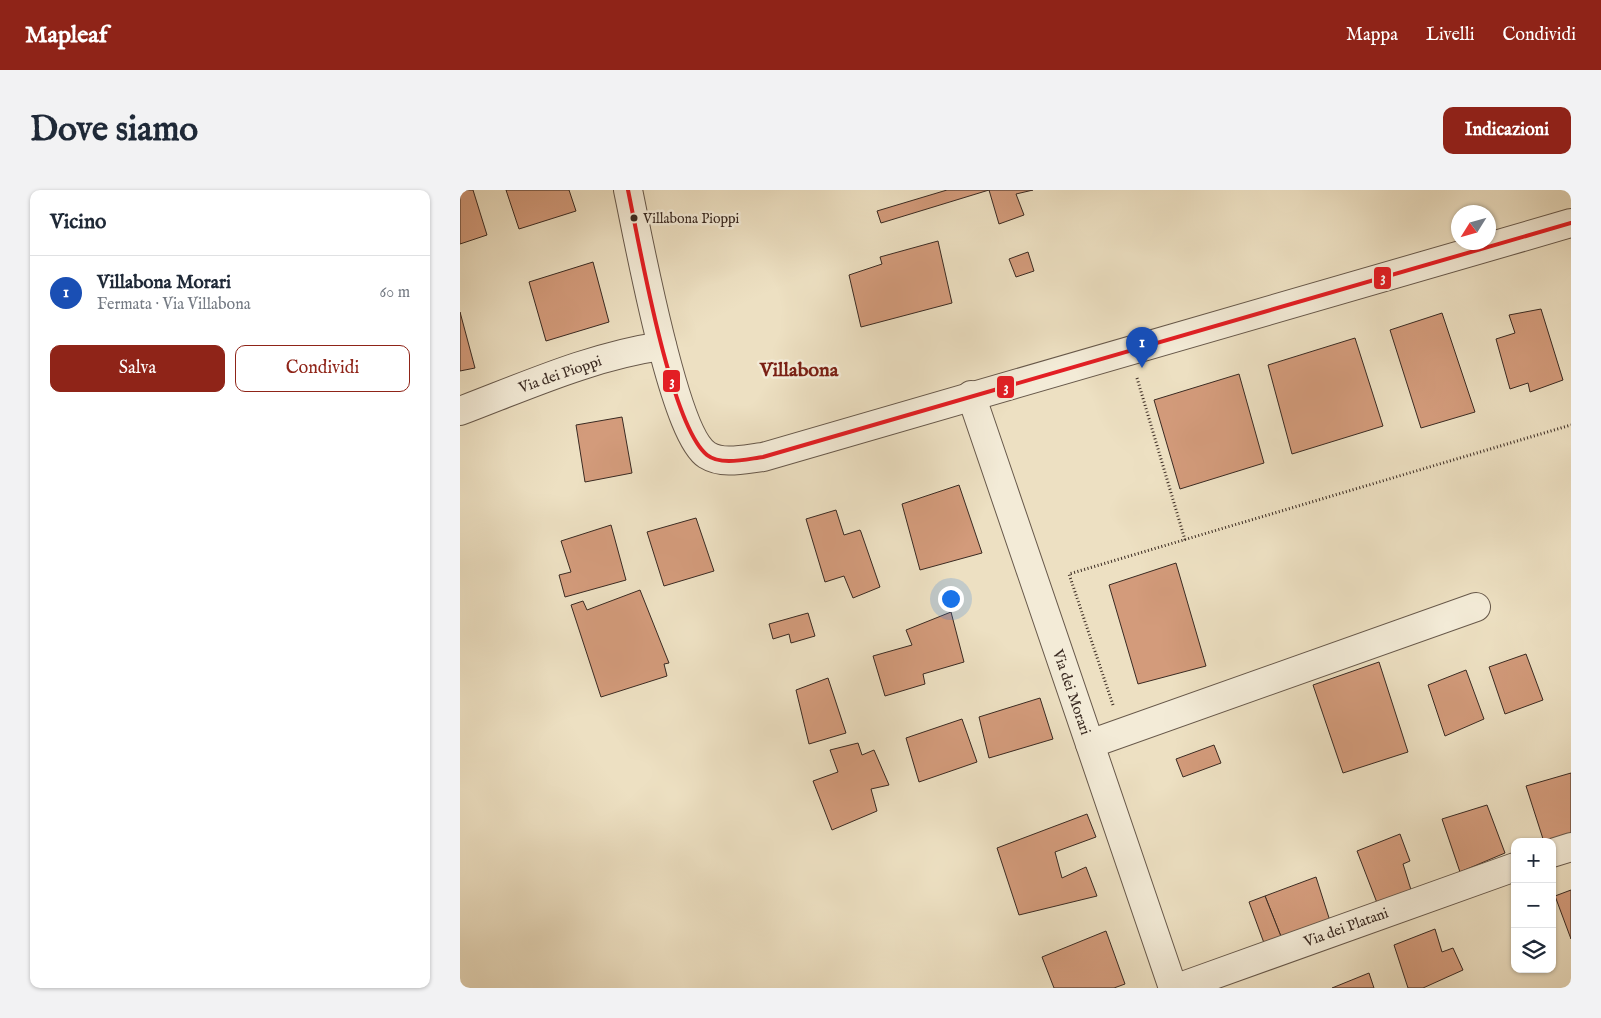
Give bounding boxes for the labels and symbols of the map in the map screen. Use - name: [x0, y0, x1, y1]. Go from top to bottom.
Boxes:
- north arrow: [1451, 205, 1496, 250]
- place label: Villabona Pioppi: [642, 210, 740, 228]
- marker: Villabona Pioppi: [629, 213, 639, 223]
- line badge: 3: [1373, 266, 1392, 290]
- text: 3: [1380, 269, 1386, 287]
- pin: 1: [1126, 327, 1158, 368]
- street label: Via dei Pioppi: [515, 351, 604, 398]
- district label: Villabona: [759, 358, 839, 383]
- line badge: 3: [662, 369, 681, 393]
- text: 3: [669, 373, 675, 391]
- line badge: 3: [996, 375, 1015, 399]
- text: 3: [1003, 379, 1009, 397]
- your location: [938, 586, 964, 612]
- street label: Via dei Morari: [1048, 646, 1095, 737]
- street label: Via dei Platani: [1300, 903, 1391, 952]

